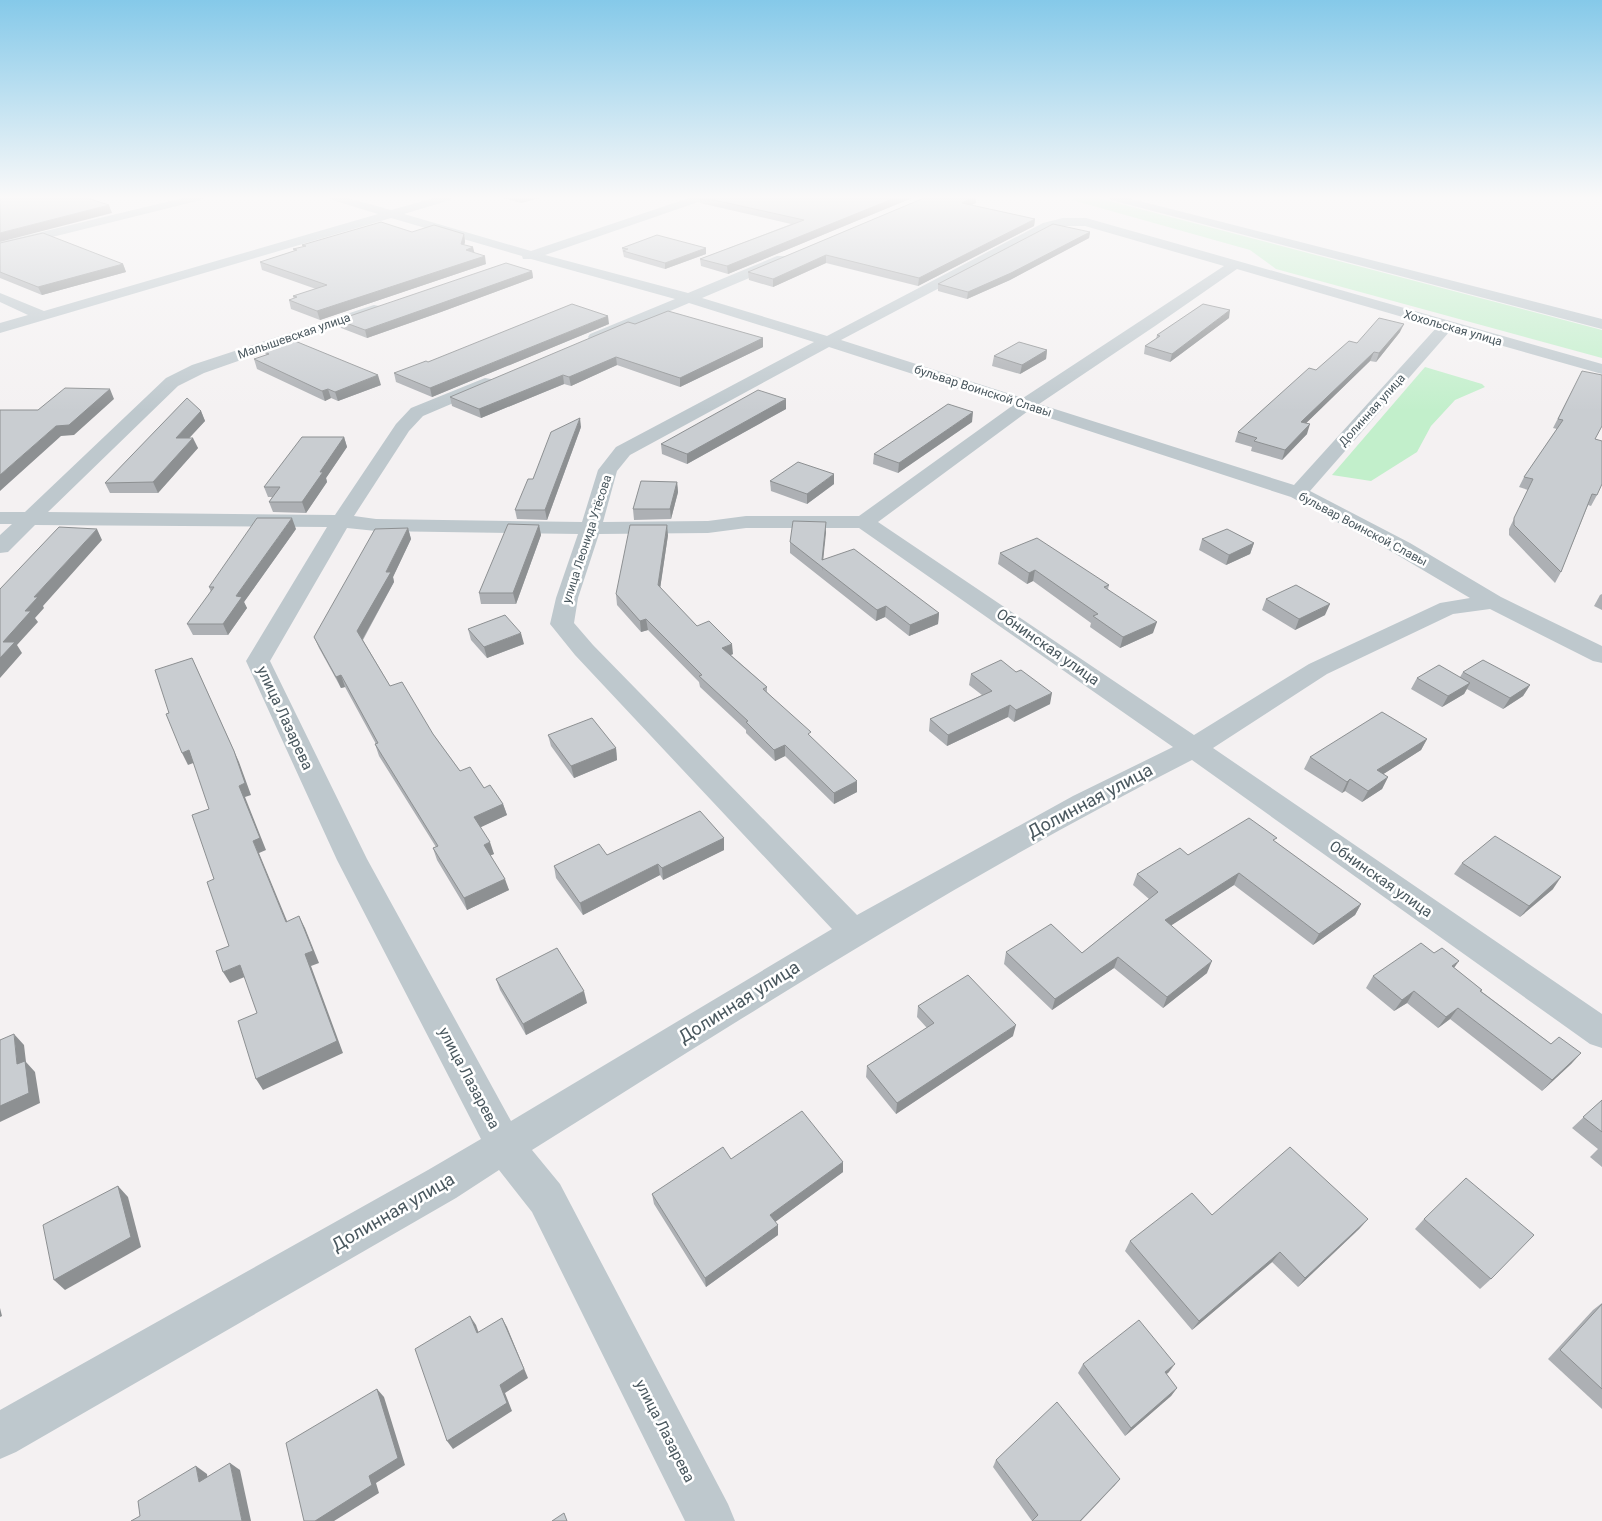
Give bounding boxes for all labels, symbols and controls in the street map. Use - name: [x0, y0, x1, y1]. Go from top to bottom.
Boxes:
- street label: Хохольская улица: [1402, 307, 1504, 349]
- street label: Малышевская улица: [236, 310, 352, 362]
- street label: бульвар Воинской Славы: [913, 362, 1053, 420]
- street label: Долинная улица: [1336, 371, 1408, 449]
- street label: улица Леонида Утёсова: [560, 473, 614, 605]
- street label: бульвар Воинской Славы: [1296, 489, 1430, 569]
- street label: Обнинская улица: [993, 605, 1103, 689]
- street label: улица Лазарева: [253, 663, 317, 773]
- street label: Долинная улица: [1024, 759, 1156, 842]
- street label: Обнинская улица: [1326, 837, 1436, 921]
- street label: Долинная улица: [674, 956, 803, 1047]
- street label: улица Лазарева: [435, 1024, 503, 1132]
- street label: Долинная улица: [327, 1168, 458, 1255]
- street label: улица Лазарева: [631, 1377, 699, 1485]

